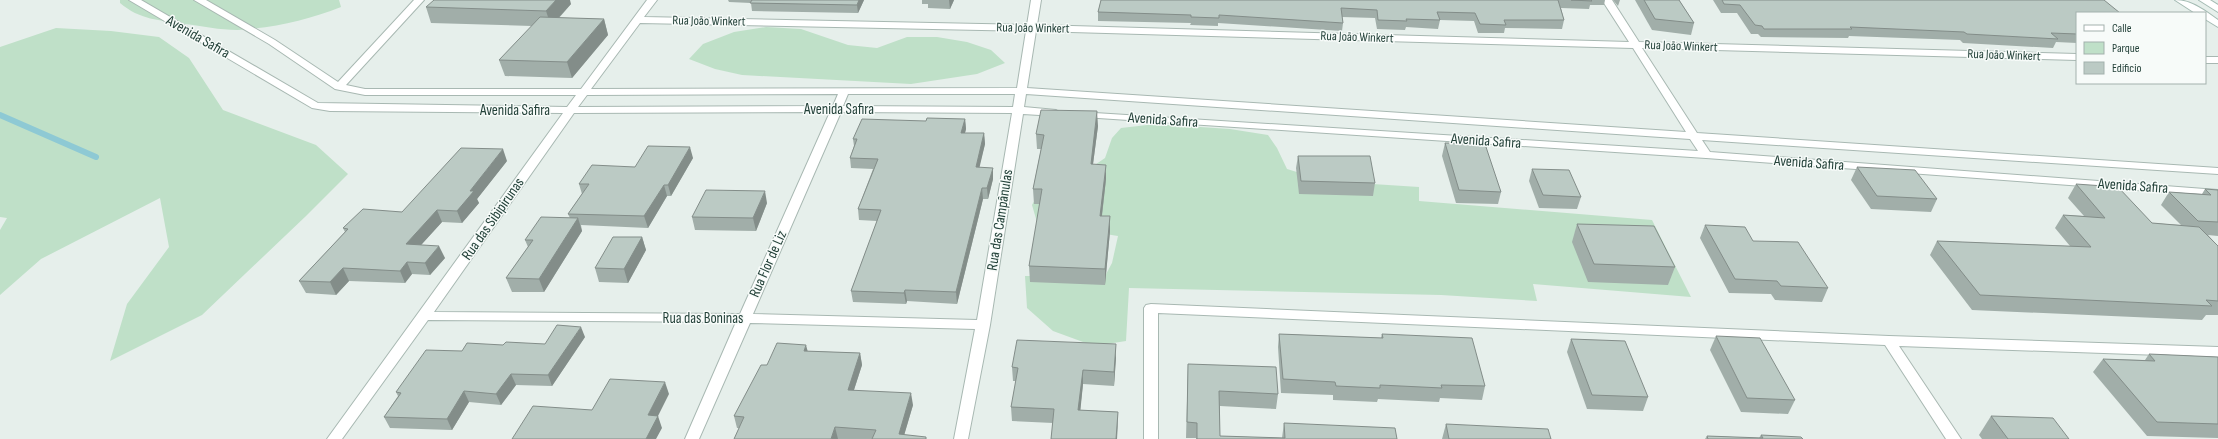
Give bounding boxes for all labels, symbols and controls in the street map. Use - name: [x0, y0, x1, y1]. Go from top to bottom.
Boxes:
- street label: Avenida Safira: [162, 11, 233, 63]
- street label: Rua João Winkert: [672, 12, 746, 30]
- legend: [2076, 12, 2206, 84]
- street label: Rua João Winkert: [996, 19, 1070, 37]
- text: Calle: [2112, 21, 2132, 36]
- street label: Rua João Winkert: [1320, 28, 1394, 46]
- street label: Rua João Winkert: [1644, 37, 1718, 55]
- text: Parque: [2112, 41, 2140, 56]
- street label: Rua João Winkert: [1967, 46, 2041, 64]
- text: Edificio: [2112, 61, 2141, 76]
- street label: Avenida Safira: [803, 100, 874, 119]
- street label: Avenida Safira: [479, 101, 550, 120]
- street label: Avenida Safira: [1126, 108, 1199, 132]
- street label: Avenida Safira: [1449, 129, 1522, 153]
- street label: Avenida Safira: [1772, 151, 1845, 175]
- street label: Rua das Campânulas: [983, 168, 1017, 272]
- street label: Rua das Sibipirunas: [458, 174, 528, 264]
- street label: Avenida Safira: [2096, 174, 2169, 198]
- street label: Rua Flor de Liz: [745, 227, 791, 300]
- street label: Rua das Boninas: [663, 309, 743, 328]

